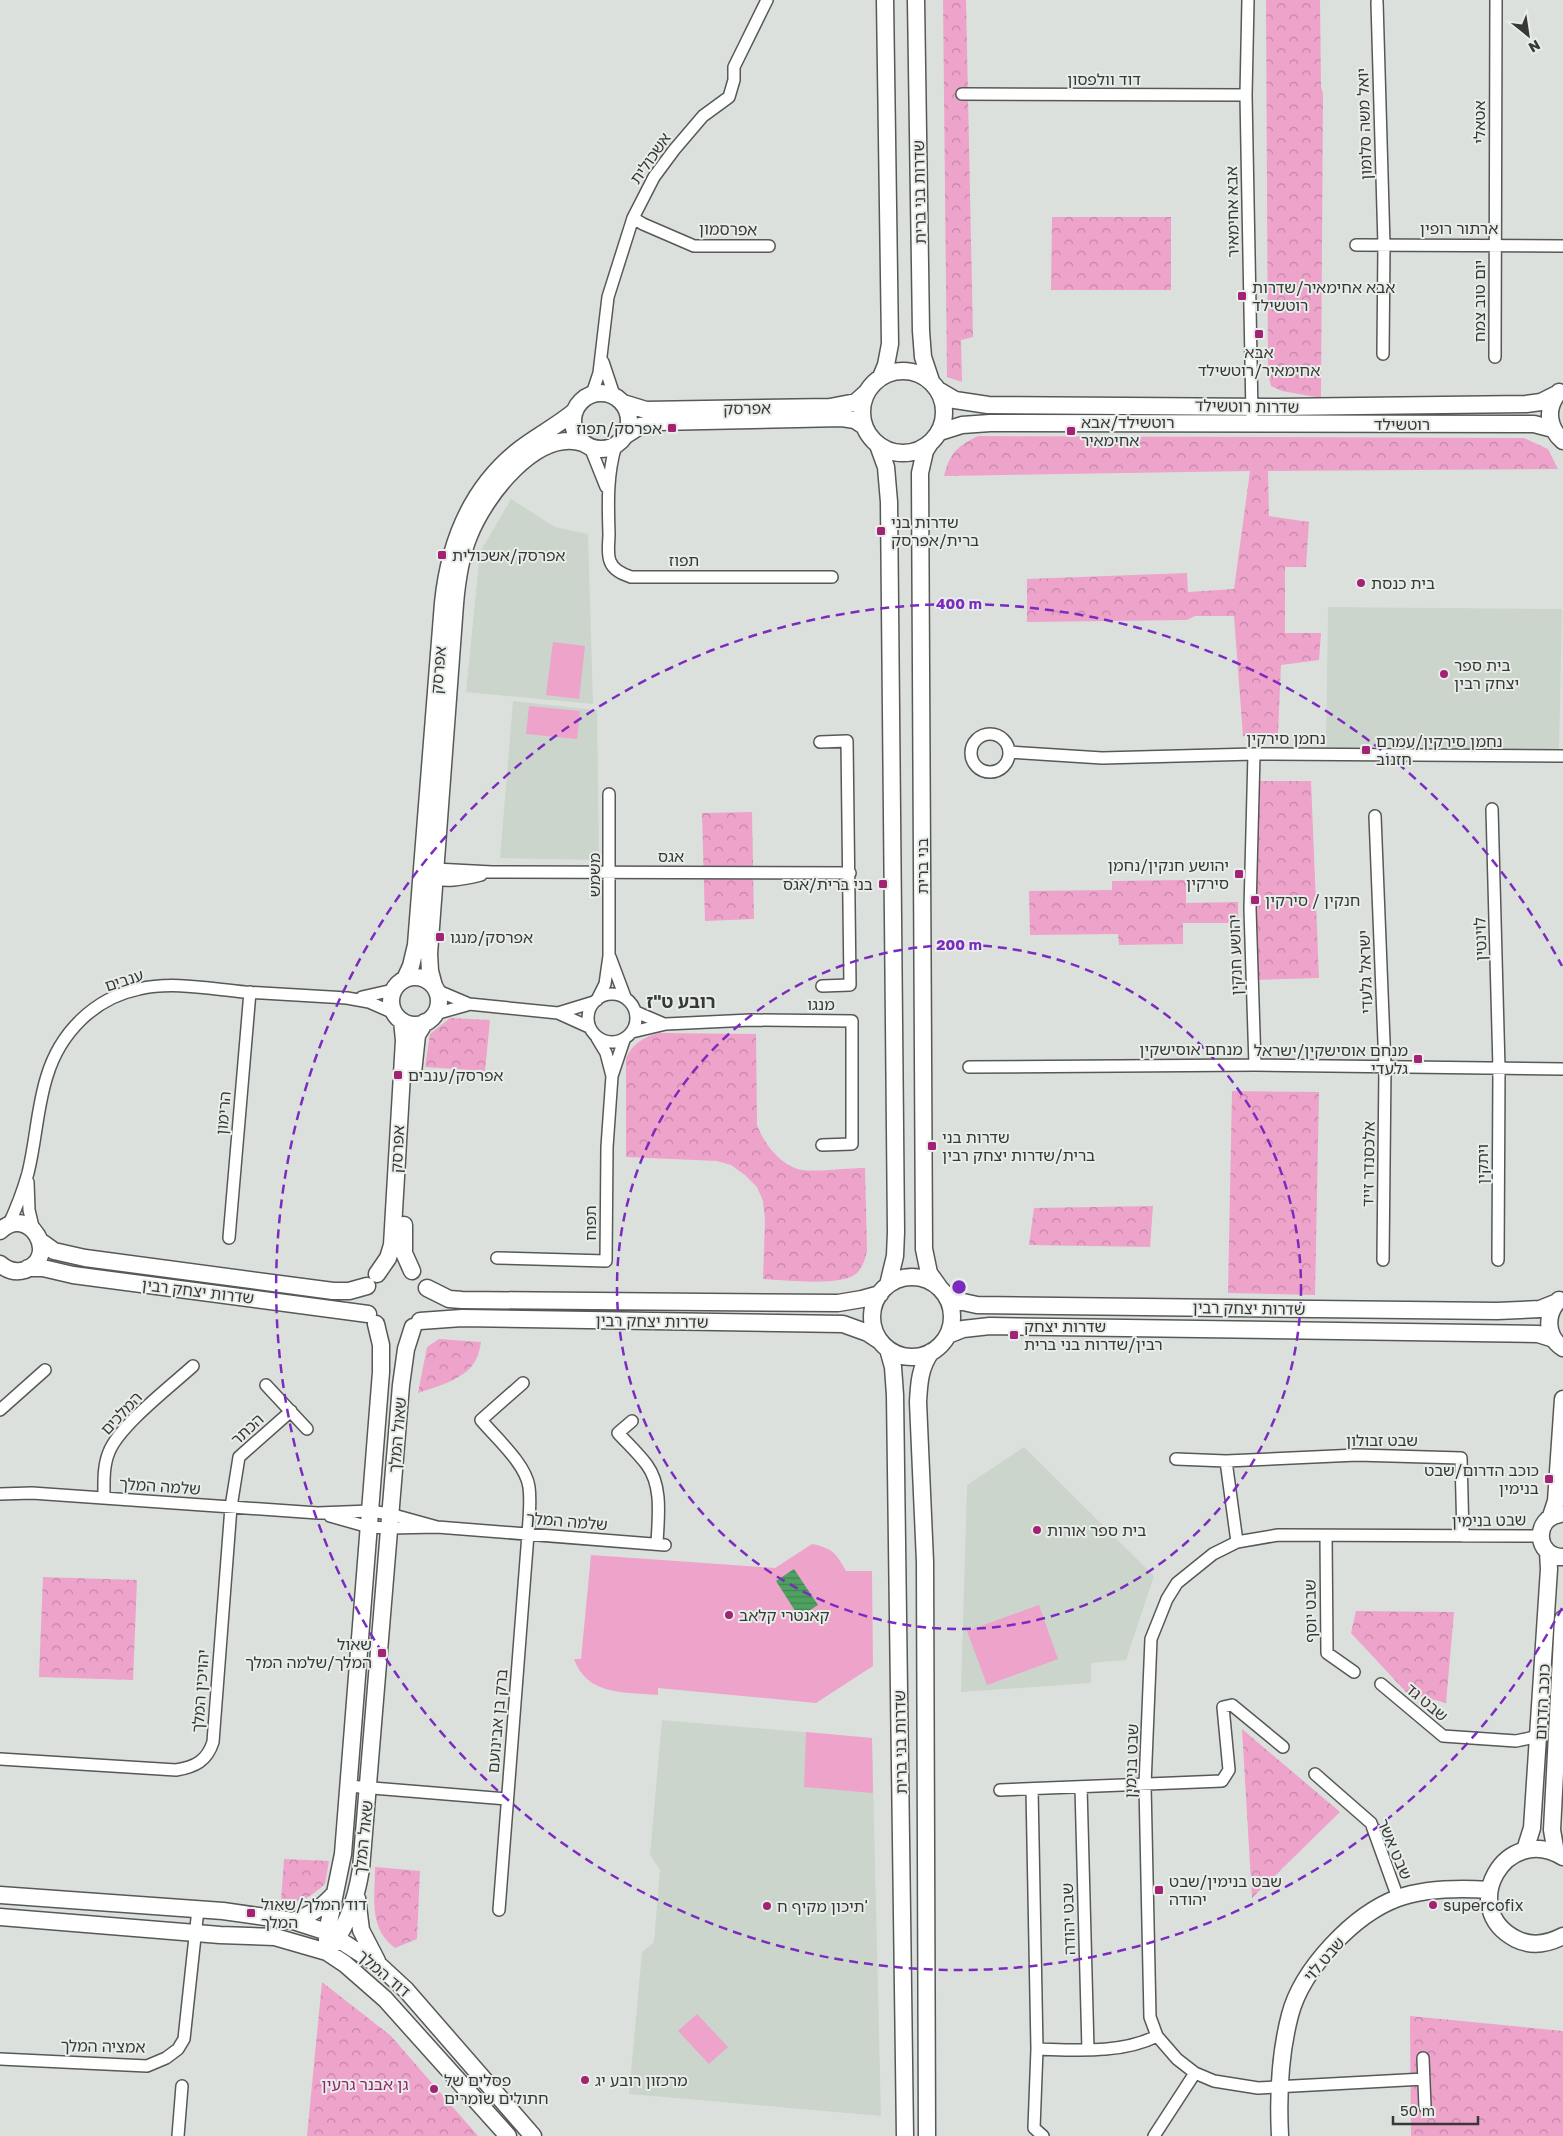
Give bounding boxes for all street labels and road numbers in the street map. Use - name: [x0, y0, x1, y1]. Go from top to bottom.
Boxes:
- street label: יואל משה סלומון: [1352, 68, 1376, 180]
- street label: דוד וולפסון: [1067, 69, 1141, 89]
- street label: אטאלי: [1469, 100, 1489, 144]
- street label: אשכולית: [625, 129, 675, 187]
- street label: שדרות בני ברית: [908, 140, 930, 244]
- street label: אבא אחימאיר: [1221, 166, 1243, 258]
- street label: אפרסמון: [699, 218, 757, 240]
- street label: ארתור רופין: [1420, 218, 1498, 238]
- street label: יום טוב צמח: [1469, 260, 1489, 342]
- street label: שדרות רוטשילד: [1195, 395, 1299, 417]
- street label: אפרסק: [723, 398, 771, 418]
- street label: רוטשילד: [1374, 414, 1430, 434]
- street label: תפוז: [669, 550, 699, 570]
- street label: אפרסק: [426, 645, 450, 695]
- street label: נחמן סירקין: [1246, 728, 1326, 748]
- street label: בני ברית: [912, 838, 932, 894]
- street label: אגס: [658, 846, 684, 866]
- street label: משמש: [584, 853, 604, 897]
- street label: יהושע חנקין: [1224, 914, 1246, 996]
- street label: לוינטין: [1469, 917, 1491, 961]
- street label: ישראל גלעדי: [1354, 930, 1376, 1014]
- street label: ענבים: [102, 964, 146, 996]
- street label: מנגו: [807, 994, 835, 1014]
- street label: מנחם אוסישקין: [1139, 1039, 1243, 1059]
- street label: הרימון: [211, 1090, 235, 1136]
- street label: אלכסנדר זייד: [1357, 1121, 1379, 1207]
- street label: אפרסק: [386, 1125, 408, 1173]
- street label: ויתקין: [1472, 1144, 1492, 1184]
- street label: תפוח: [580, 1205, 600, 1241]
- street label: שדרות יצחק רבין: [141, 1274, 255, 1308]
- street label: שדרות יצחק רבין: [1192, 1297, 1306, 1319]
- street label: שדרות יצחק רבין: [595, 1310, 709, 1332]
- street label: המלכים: [96, 1387, 146, 1439]
- street label: שאול המלך: [384, 1396, 410, 1474]
- street label: הכתר: [226, 1409, 268, 1449]
- street label: שבט זבולון: [1346, 1430, 1418, 1450]
- street label: שלמה המלך: [118, 1473, 202, 1499]
- street label: שלמה המלך: [525, 1507, 609, 1535]
- street label: שבט בנימין: [1451, 1509, 1527, 1531]
- street label: שבט יוסף: [1299, 1579, 1321, 1643]
- street label: יהויכין המלך: [187, 1649, 213, 1733]
- street label: כוכב הדרום: [1530, 1663, 1554, 1741]
- street label: ברק בן אבינועם: [482, 1668, 512, 1774]
- street label: שבט גד: [1402, 1679, 1452, 1725]
- street label: שדרות בני ברית: [889, 1690, 911, 1794]
- street label: שבט בנימין: [1120, 1723, 1142, 1799]
- street label: שאול המלך: [349, 1799, 377, 1877]
- street label: שבט אשר: [1373, 1815, 1417, 1883]
- street label: שבט יהודה: [1057, 1883, 1079, 1955]
- street label: שבט לוי: [1299, 1933, 1349, 1985]
- street label: דוד המלך: [353, 1945, 415, 2001]
- street label: אמציה המלך: [60, 2035, 146, 2057]

